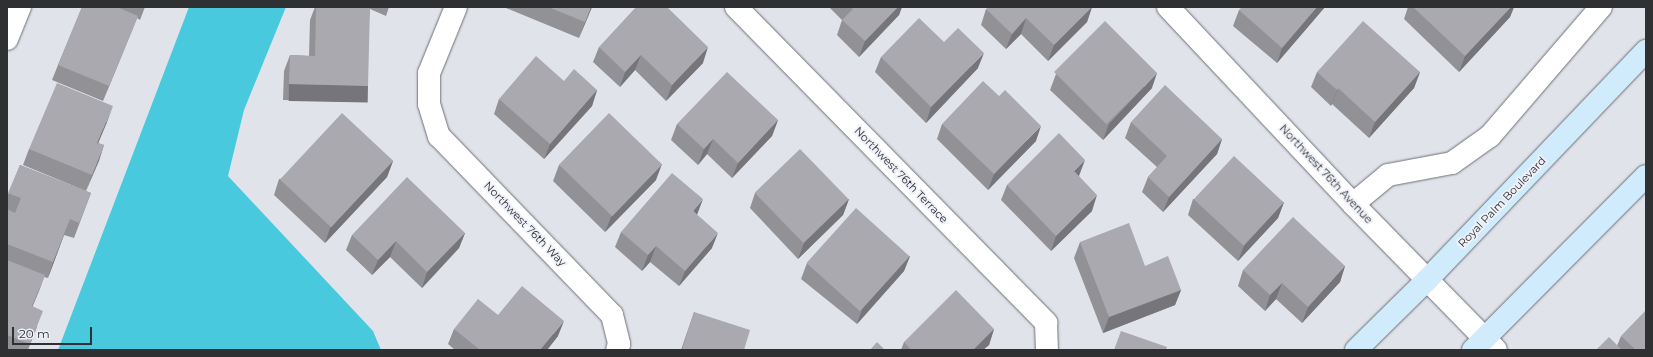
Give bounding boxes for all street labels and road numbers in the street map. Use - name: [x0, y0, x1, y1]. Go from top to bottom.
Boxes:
- street label: Northwest 76th Avenue: [1277, 122, 1375, 226]
- street label: Northwest 76th Terrace: [852, 124, 950, 226]
- street label: Royal Palm Boulevard: [1455, 154, 1549, 250]
- street label: Northwest 76th Way: [481, 179, 569, 269]

